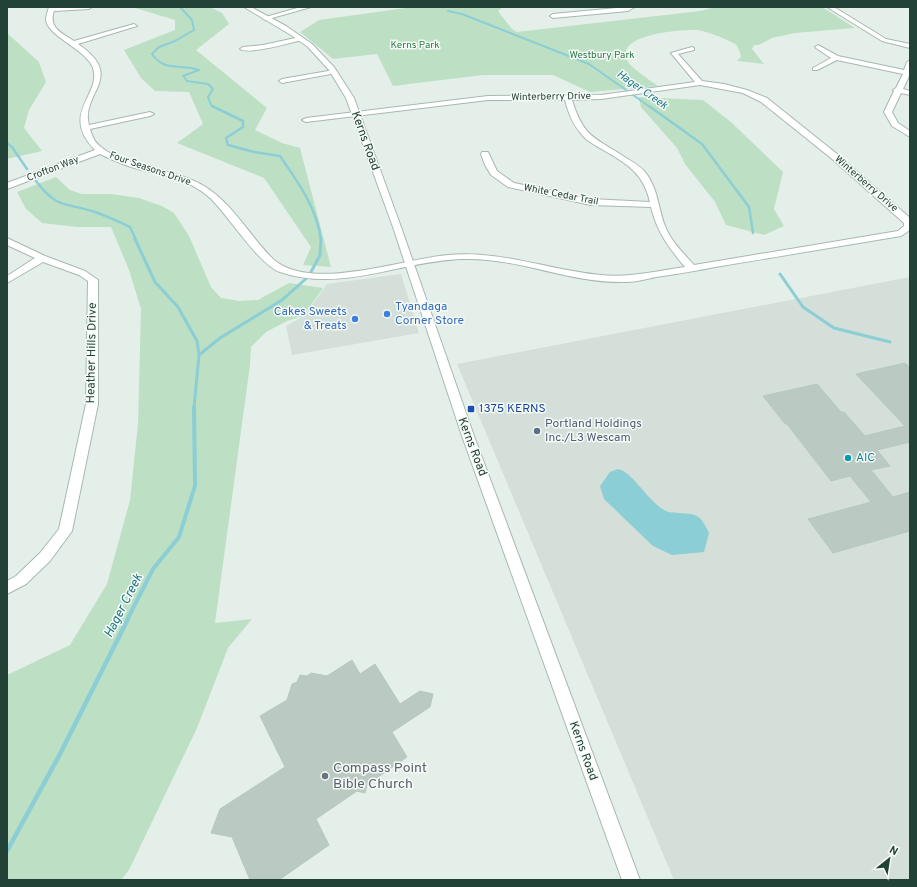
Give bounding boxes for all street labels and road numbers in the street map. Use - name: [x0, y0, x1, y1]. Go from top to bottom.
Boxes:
- street label: Winterberry Drive: [511, 90, 591, 104]
- street label: Kerns Road: [347, 109, 383, 173]
- street label: Four Seasons Drive: [108, 149, 192, 189]
- street label: Crofton Way: [25, 153, 81, 185]
- street label: Winterberry Drive: [832, 153, 900, 215]
- street label: White Cedar Trail: [522, 181, 600, 209]
- street label: Heather Hills Drive: [83, 302, 101, 404]
- street label: Kerns Road: [453, 415, 491, 479]
- street label: Kerns Road: [565, 719, 601, 783]

